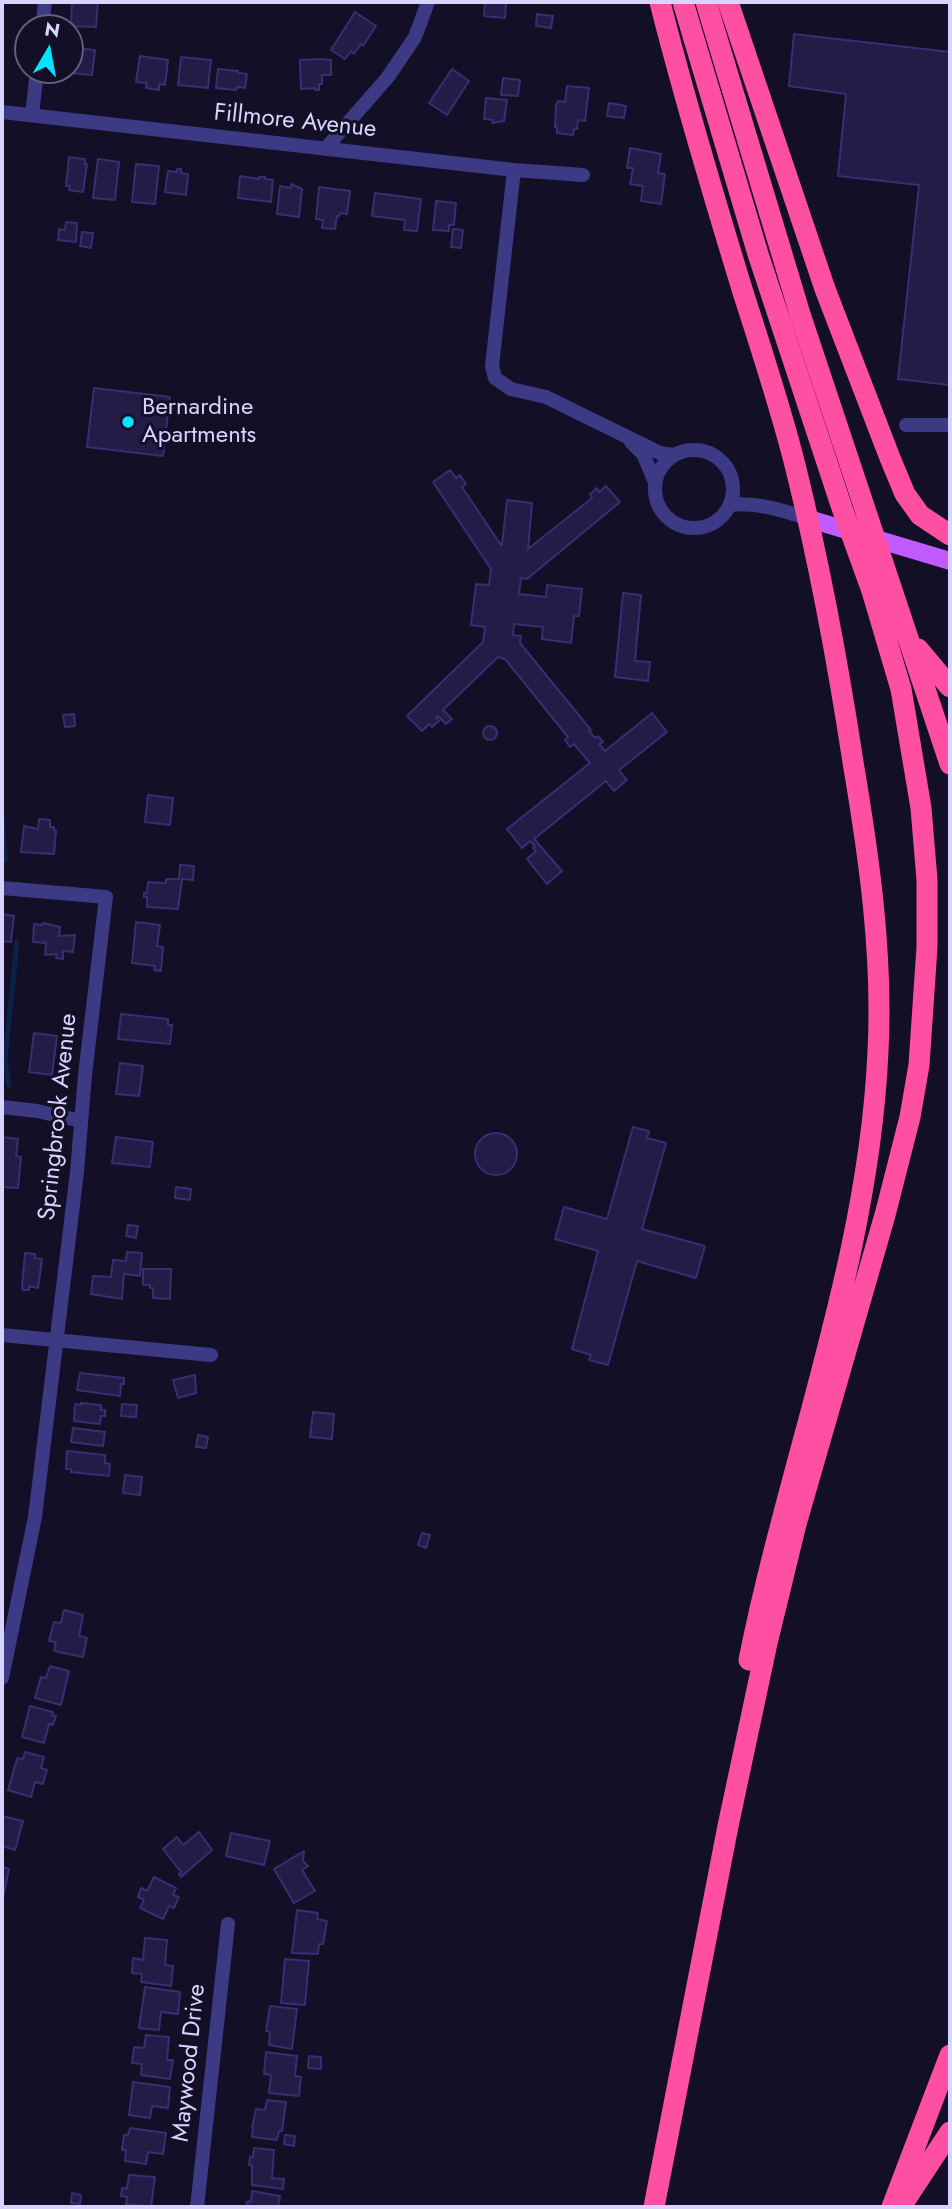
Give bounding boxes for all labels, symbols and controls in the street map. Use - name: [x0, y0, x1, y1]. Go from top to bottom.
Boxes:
- north arrow: [14, 14, 84, 84]
- text: N: [43, 15, 62, 44]
- street label: Fillmore Avenue: [212, 99, 378, 145]
- place label: Bernardine Apartments: [142, 394, 256, 450]
- marker: Bernardine Apartments: [120, 414, 136, 430]
- street label: Springbrook Avenue: [34, 1012, 84, 1222]
- street label: Maywood Drive: [167, 1983, 213, 2143]

